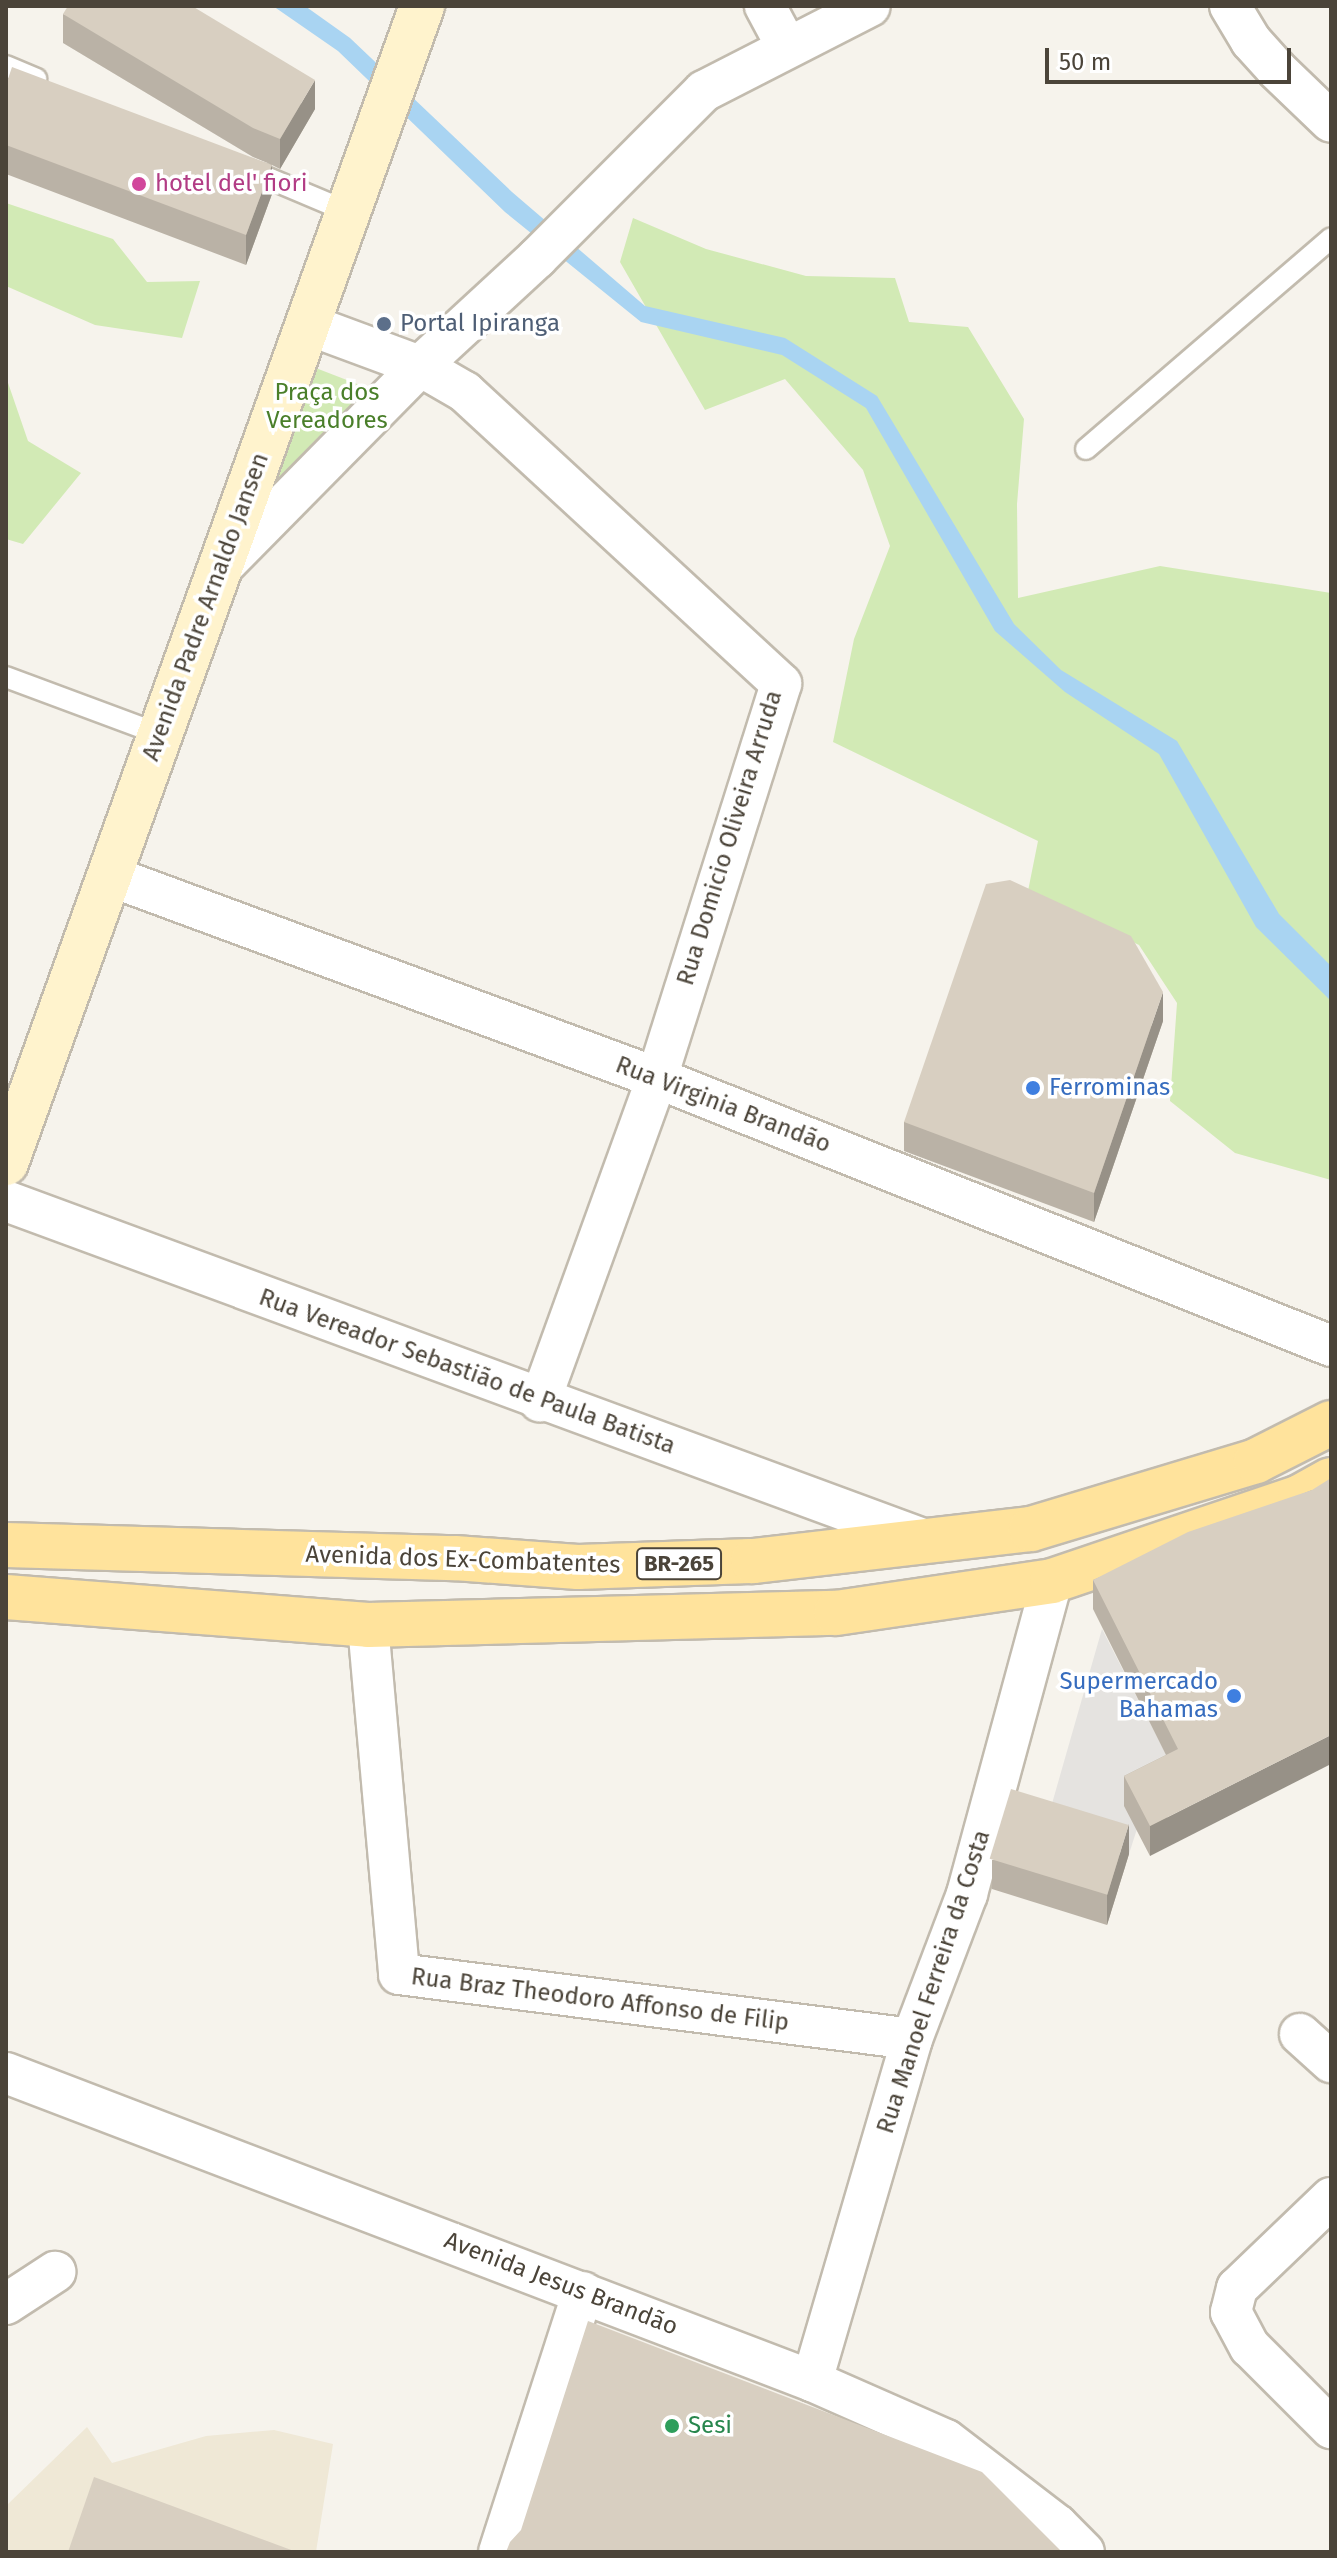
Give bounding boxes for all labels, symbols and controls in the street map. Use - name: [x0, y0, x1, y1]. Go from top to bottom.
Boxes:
- scale bar: [1049, 32, 1295, 82]
- text: 50 m: [1059, 48, 1111, 76]
- place label: hotel del' fiori: [155, 170, 307, 198]
- marker: hotel del' fiori: [130, 175, 148, 193]
- place label: Portal Ipiranga: [400, 310, 560, 338]
- marker: Portal Ipiranga: [375, 315, 393, 333]
- park label: Praça dos Vereadores: [266, 379, 388, 435]
- street label: Avenida Padre Arnaldo Jansen: [137, 449, 275, 765]
- street label: Rua Domicio Oliveira Arruda: [671, 687, 789, 989]
- street label: Rua Virginia Brandão: [611, 1051, 835, 1159]
- place label: Ferrominas: [1049, 1074, 1170, 1102]
- marker: Ferrominas: [1024, 1079, 1042, 1097]
- street label: Rua Vereador Sebastião de Paula Batista: [255, 1283, 679, 1461]
- street label: Avenida dos Ex-Combatentes: [305, 1540, 621, 1580]
- road number: BR-265: [635, 1546, 723, 1582]
- place label: Supermercado Bahamas: [1060, 1668, 1218, 1724]
- marker: Supermercado Bahamas: [1225, 1687, 1243, 1705]
- street label: Rua Manoel Ferreira da Costa: [871, 1827, 997, 2137]
- street label: Rua Braz Theodoro Affonso de Filip: [409, 1963, 791, 2037]
- street label: Avenida Jesus Brandão: [440, 2226, 682, 2342]
- place label: Sesi: [688, 2412, 732, 2440]
- marker: Sesi: [663, 2417, 681, 2435]

